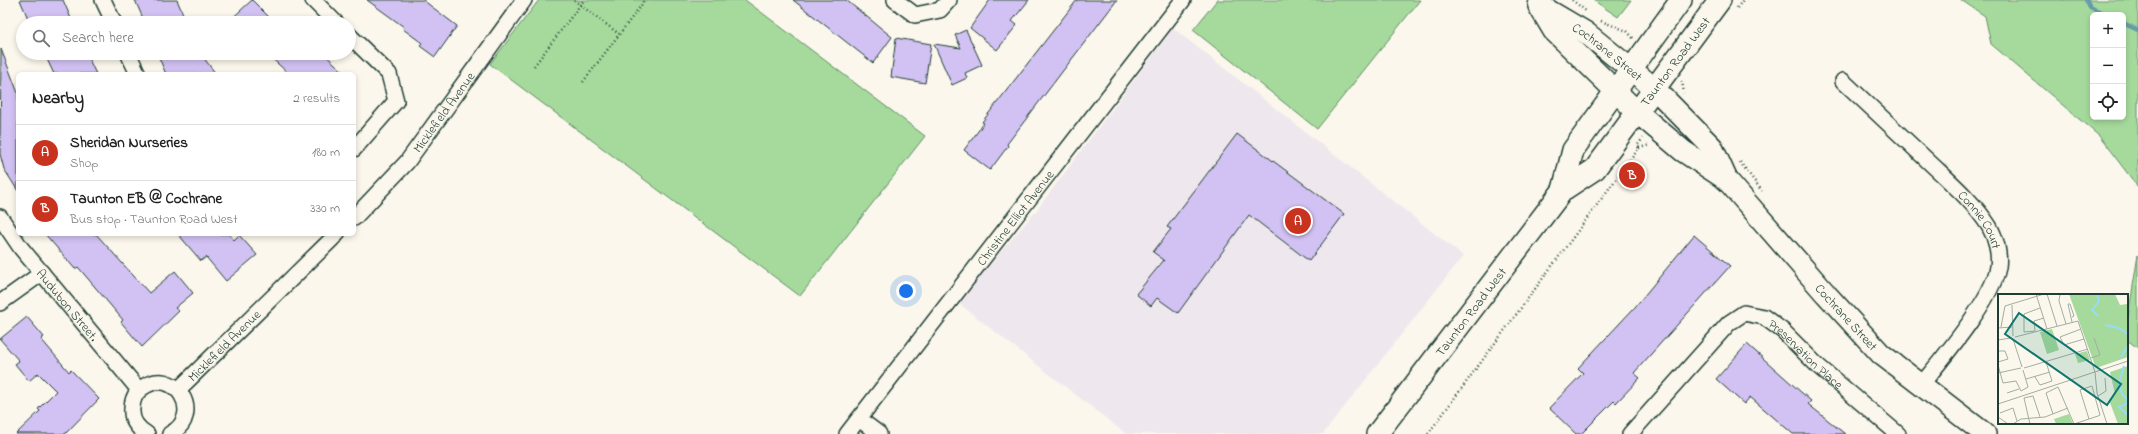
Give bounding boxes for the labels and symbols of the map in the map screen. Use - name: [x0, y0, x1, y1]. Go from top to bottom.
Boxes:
- street label: Taunton Road West: [1636, 13, 1716, 111]
- street label: Cochrane Street: [1568, 19, 1647, 86]
- street label: Micklefield Avenue: [409, 68, 480, 157]
- pin: B: [1619, 160, 1645, 190]
- street label: Christine Elliot Avenue: [973, 166, 1059, 270]
- street label: Connie Court: [1953, 187, 2005, 251]
- pin: A: [1285, 206, 1311, 236]
- street label: Taunton Road West: [1431, 263, 1512, 361]
- street label: Audubon Street.: [31, 265, 103, 346]
- street label: Cochrane Street: [1810, 280, 1882, 356]
- your location: [896, 281, 916, 301]
- inset map: [1998, 294, 2128, 424]
- street label: Micklefield Avenue: [184, 306, 266, 387]
- street label: Preservation Place: [1764, 315, 1847, 394]

